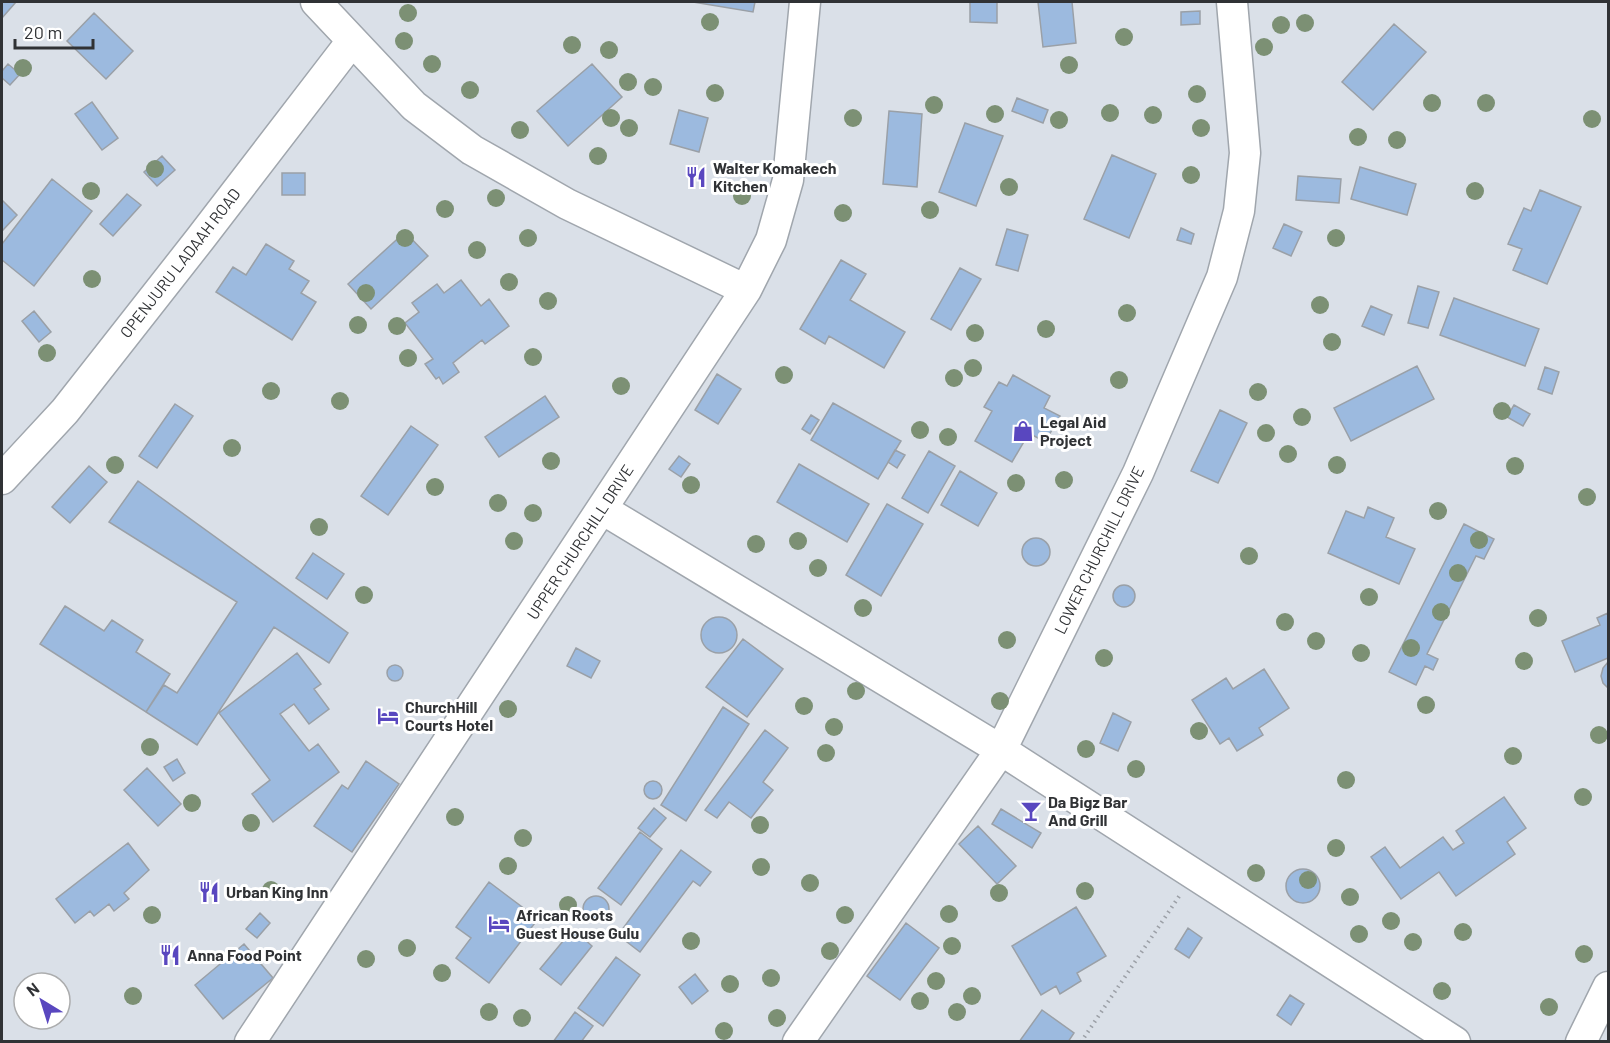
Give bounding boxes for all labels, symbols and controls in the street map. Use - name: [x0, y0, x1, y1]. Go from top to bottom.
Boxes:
- scale bar: [15, 12, 93, 50]
- text: 20 m: [24, 21, 62, 43]
- place label: Walter Komakech Kitchen: [713, 158, 837, 195]
- restaurant icon: Walter Komakech Kitchen: [684, 165, 708, 189]
- street label: OPENJURU LADAAH ROAD: [115, 184, 244, 341]
- place label: Legal Aid Project: [1040, 412, 1106, 449]
- shop icon: Legal Aid Project: [1011, 419, 1035, 443]
- street label: UPPER CHURCHILL DRIVE: [522, 461, 637, 623]
- street label: LOWER CHURCHILL DRIVE: [1050, 463, 1147, 637]
- place label: ChurchHill Courts Hotel: [405, 697, 493, 734]
- hotel icon: ChurchHill Courts Hotel: [376, 704, 400, 728]
- place label: Da Bigz Bar And Grill: [1048, 792, 1127, 829]
- bar icon: Da Bigz Bar And Grill: [1019, 799, 1043, 823]
- restaurant icon: Urban King Inn: [197, 880, 221, 904]
- place label: Urban King Inn: [226, 882, 328, 901]
- place label: African Roots Guest House Gulu: [516, 905, 639, 942]
- hotel icon: African Roots Guest House Gulu: [487, 912, 511, 936]
- restaurant icon: Anna Food Point: [158, 943, 182, 967]
- place label: Anna Food Point: [187, 945, 302, 964]
- north arrow: [12, 971, 72, 1031]
- text: N: [22, 978, 42, 1000]

